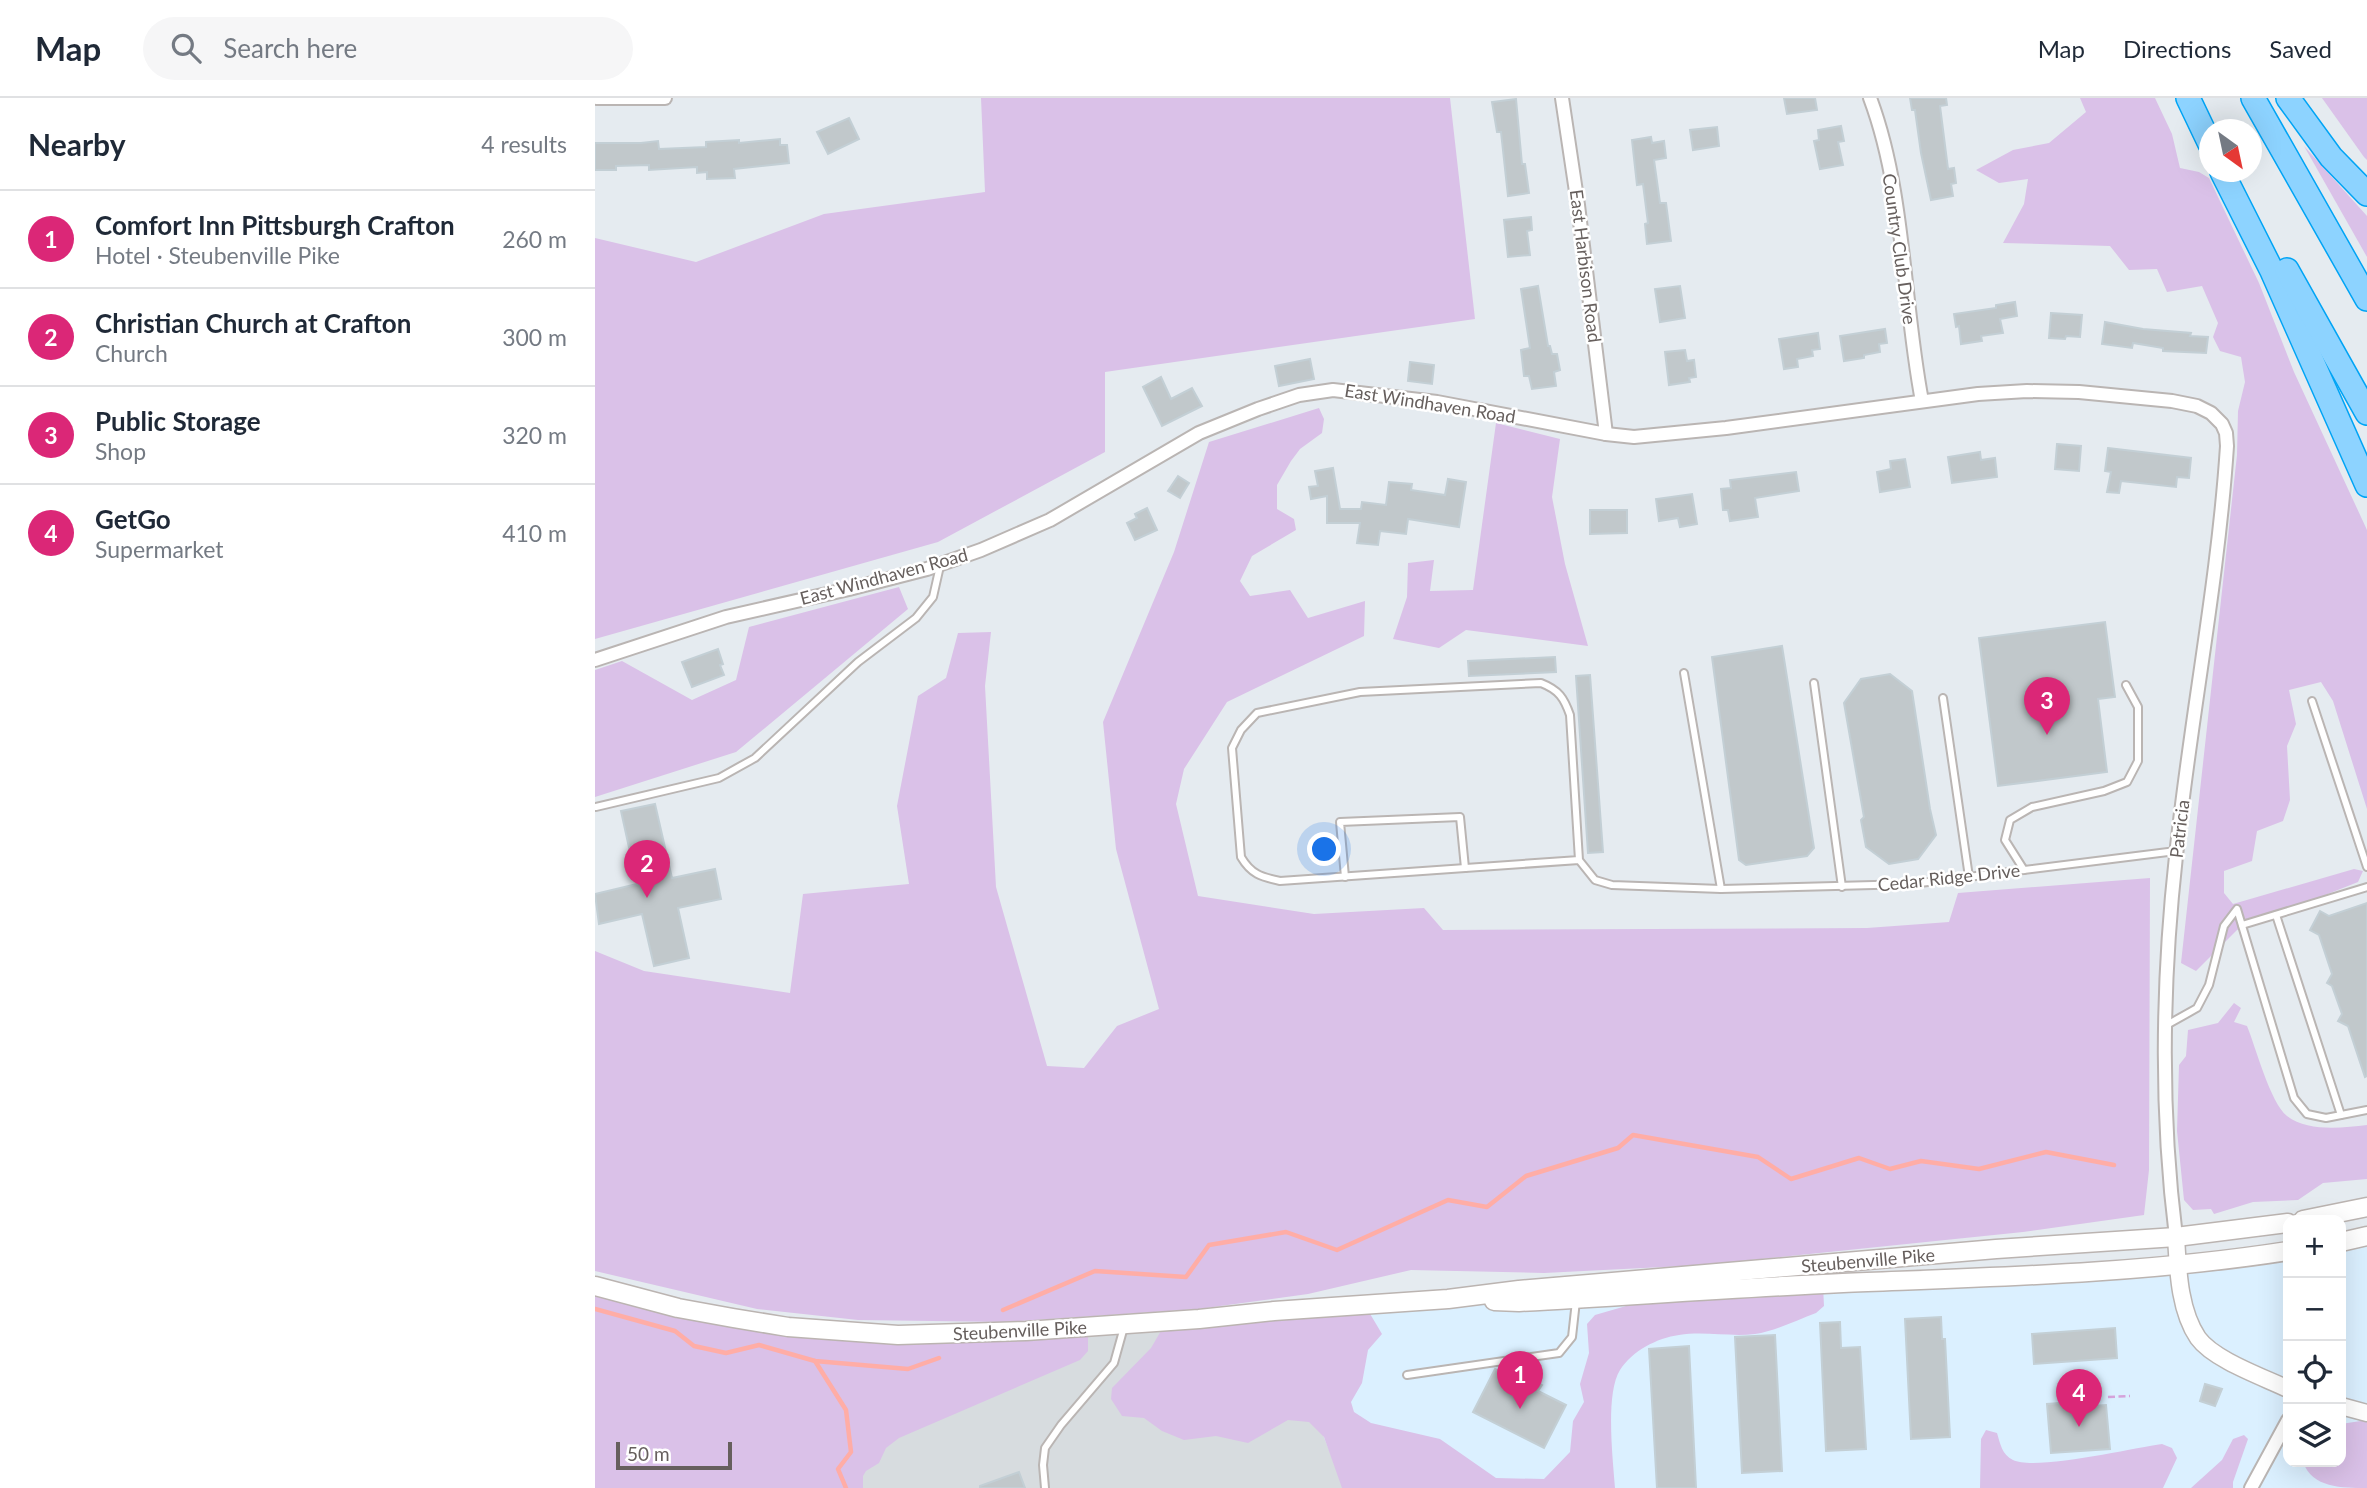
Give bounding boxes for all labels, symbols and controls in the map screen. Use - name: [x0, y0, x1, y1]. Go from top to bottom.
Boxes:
- search box: [143, 17, 633, 80]
- text: Map: [35, 28, 101, 68]
- icon: search: [167, 29, 205, 67]
- text: Search here: [223, 32, 357, 64]
- text: Map: [2038, 34, 2085, 63]
- text: Directions: [2123, 34, 2231, 63]
- text: Saved: [2269, 34, 2332, 63]
- north arrow: [2199, 119, 2262, 182]
- text: Nearby: [28, 126, 126, 162]
- text: 4 results: [481, 130, 567, 158]
- street label: Country Club Drive: [1878, 172, 1921, 326]
- street label: East Harbison Road: [1566, 188, 1606, 344]
- text: Comfort Inn Pittsburgh Crafton: [95, 209, 455, 241]
- text: 1: [44, 225, 58, 253]
- text: 260 m: [502, 225, 567, 253]
- text: Hotel · Steubenville Pike: [95, 241, 340, 269]
- text: Christian Church at Crafton: [95, 307, 411, 339]
- text: 2: [44, 323, 58, 351]
- text: 300 m: [502, 323, 567, 351]
- text: Church: [95, 339, 168, 367]
- street label: East Windhaven Road: [1343, 379, 1517, 427]
- text: Public Storage: [95, 405, 261, 437]
- text: 3: [44, 421, 58, 449]
- text: 320 m: [502, 421, 567, 449]
- text: Shop: [95, 437, 146, 465]
- text: GetGo: [95, 503, 171, 535]
- text: 4: [44, 519, 58, 547]
- text: 410 m: [502, 519, 567, 547]
- text: Supermarket: [95, 535, 224, 563]
- street label: East Windhaven Road: [797, 543, 970, 609]
- pin: 3: [2024, 677, 2070, 735]
- street label: Patricia: [2165, 798, 2193, 859]
- your location: [1307, 832, 1341, 866]
- pin: 2: [624, 840, 670, 898]
- street label: Cedar Ridge Drive: [1877, 859, 2021, 895]
- map controls: [2283, 1215, 2346, 1467]
- button: +: [2283, 1215, 2346, 1278]
- street label: Steubenville Pike: [1800, 1243, 1936, 1277]
- button: −: [2283, 1278, 2346, 1341]
- street label: Steubenville Pike: [952, 1316, 1088, 1344]
- button: locate: [2283, 1341, 2346, 1404]
- pin: 1: [1497, 1351, 1543, 1409]
- pin: 4: [2056, 1369, 2102, 1427]
- button: layers: [2283, 1404, 2346, 1467]
- scale bar: [616, 1439, 731, 1471]
- text: 50 m: [627, 1442, 670, 1465]

